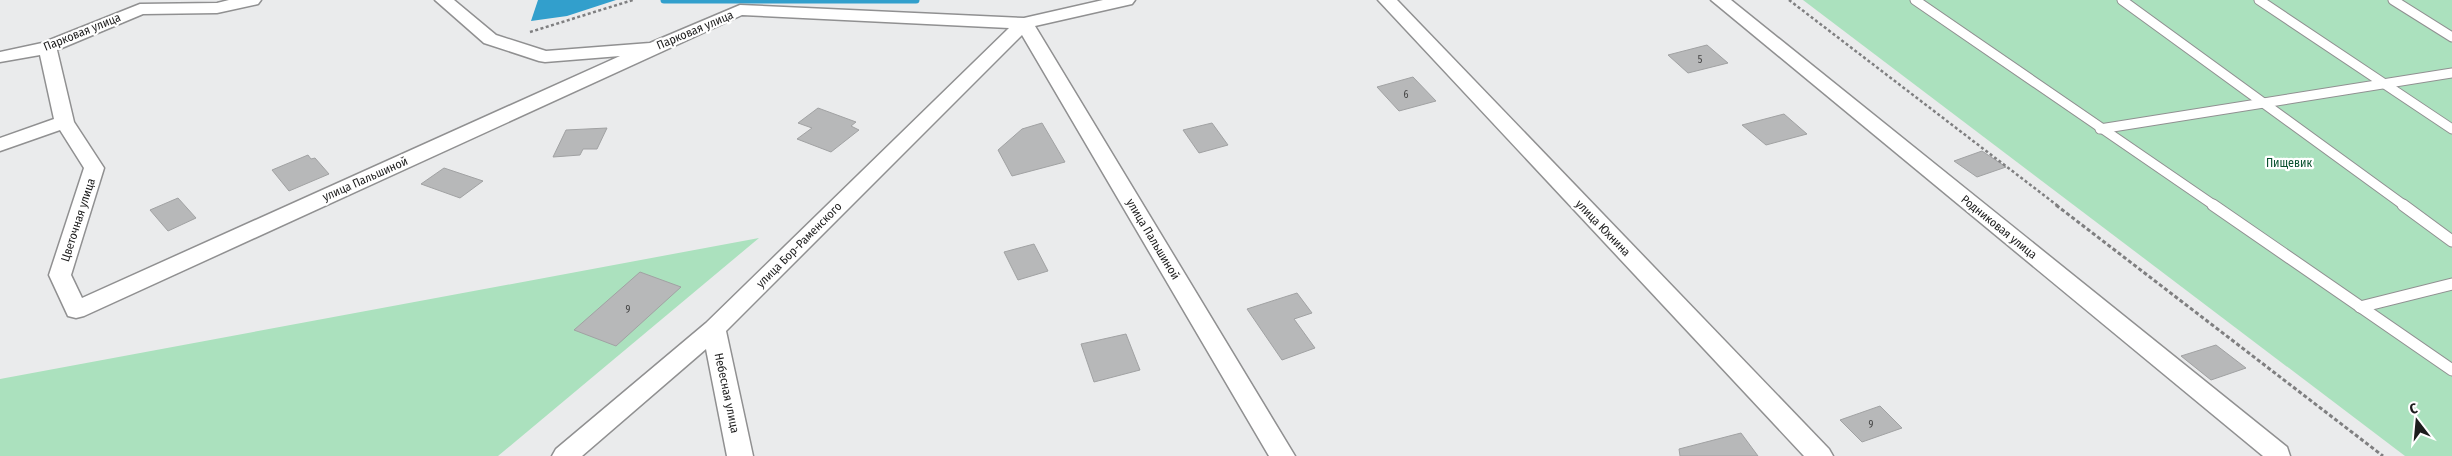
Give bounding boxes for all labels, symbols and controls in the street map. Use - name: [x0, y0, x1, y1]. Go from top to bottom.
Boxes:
- street label: Парковая улица: [655, 7, 736, 52]
- street label: Парковая улица: [41, 10, 123, 54]
- house number: 5: [1698, 54, 1703, 66]
- house number: 6: [1404, 89, 1409, 101]
- street label: улица Пальшиной: [320, 154, 410, 204]
- park label: Пищевик: [2266, 156, 2312, 170]
- street label: Цветочная улица: [58, 176, 98, 263]
- street label: Родниковая улица: [1958, 192, 2040, 262]
- street label: улица Пальшиной: [1123, 196, 1183, 282]
- street label: улица Юхнина: [1573, 197, 1633, 259]
- street label: улица Бор-Раменского: [753, 199, 845, 291]
- house number: 9: [626, 304, 631, 316]
- street label: Небесная улица: [712, 352, 742, 434]
- north arrow: [2392, 396, 2442, 446]
- text: С: [2408, 400, 2420, 418]
- house number: 9: [1869, 419, 1874, 431]

